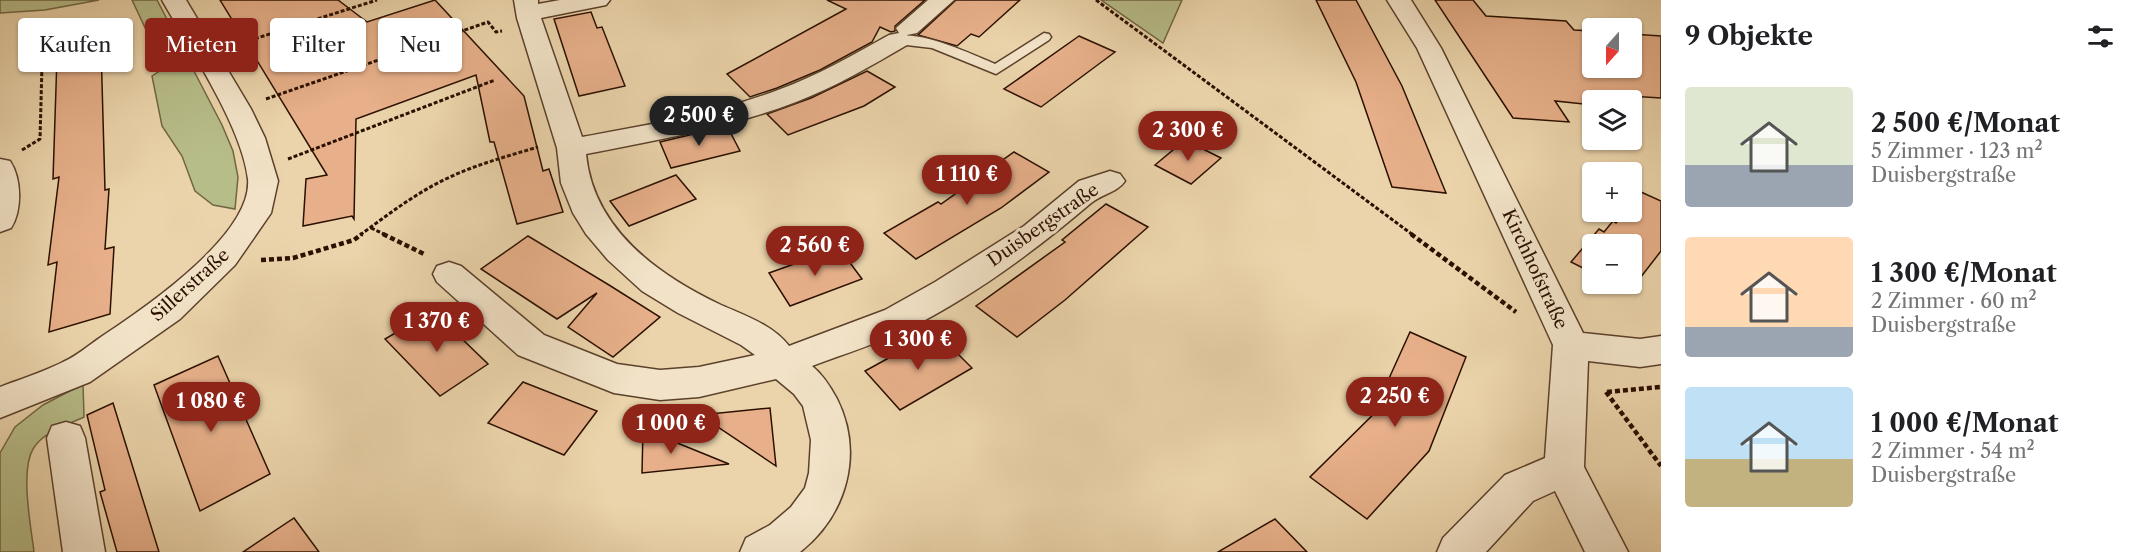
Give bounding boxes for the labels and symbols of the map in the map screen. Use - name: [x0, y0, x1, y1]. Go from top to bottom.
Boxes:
- north arrow: [1582, 18, 1642, 78]
- pin: 2 500 €: [644, 96, 754, 147]
- pin: 2 300 €: [1133, 111, 1243, 162]
- pin: 1 110 €: [912, 155, 1022, 206]
- street label: Duisbergstraße: [983, 179, 1103, 271]
- street label: Kirchhofstraße: [1498, 205, 1572, 333]
- pin: 2 560 €: [760, 226, 870, 277]
- street label: Sillerstraße: [146, 244, 234, 326]
- pin: 1 370 €: [382, 302, 492, 353]
- pin: 1 300 €: [863, 320, 973, 371]
- pin: 2 250 €: [1340, 377, 1450, 428]
- pin: 1 080 €: [156, 382, 266, 433]
- pin: 1 000 €: [616, 404, 726, 455]

